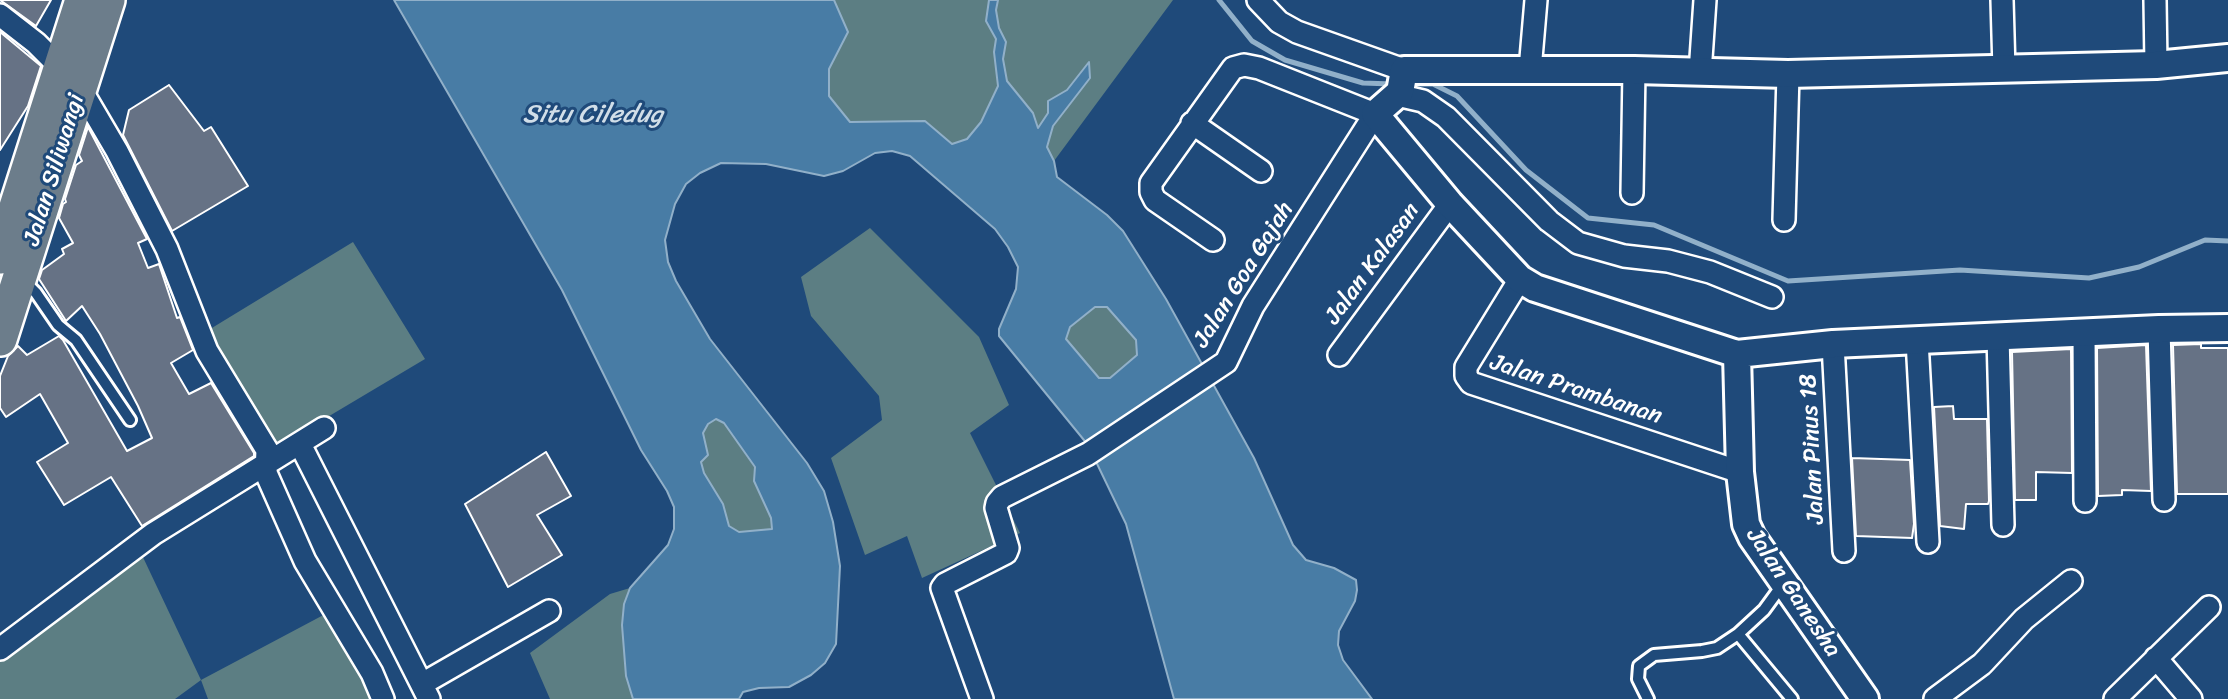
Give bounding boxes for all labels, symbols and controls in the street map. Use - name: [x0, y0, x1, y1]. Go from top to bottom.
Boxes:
- street label: Jalan Siliwangi: [18, 91, 92, 249]
- water label: Situ Ciledug: [523, 99, 663, 131]
- street label: Jalan Goa Gajah: [1188, 197, 1300, 353]
- street label: Jalan Kalasan: [1319, 198, 1427, 330]
- street label: Jalan Prambanan: [1486, 349, 1666, 431]
- street label: Jalan Pinus 18: [1795, 373, 1831, 525]
- street label: Jalan Ganesha: [1739, 523, 1847, 663]

